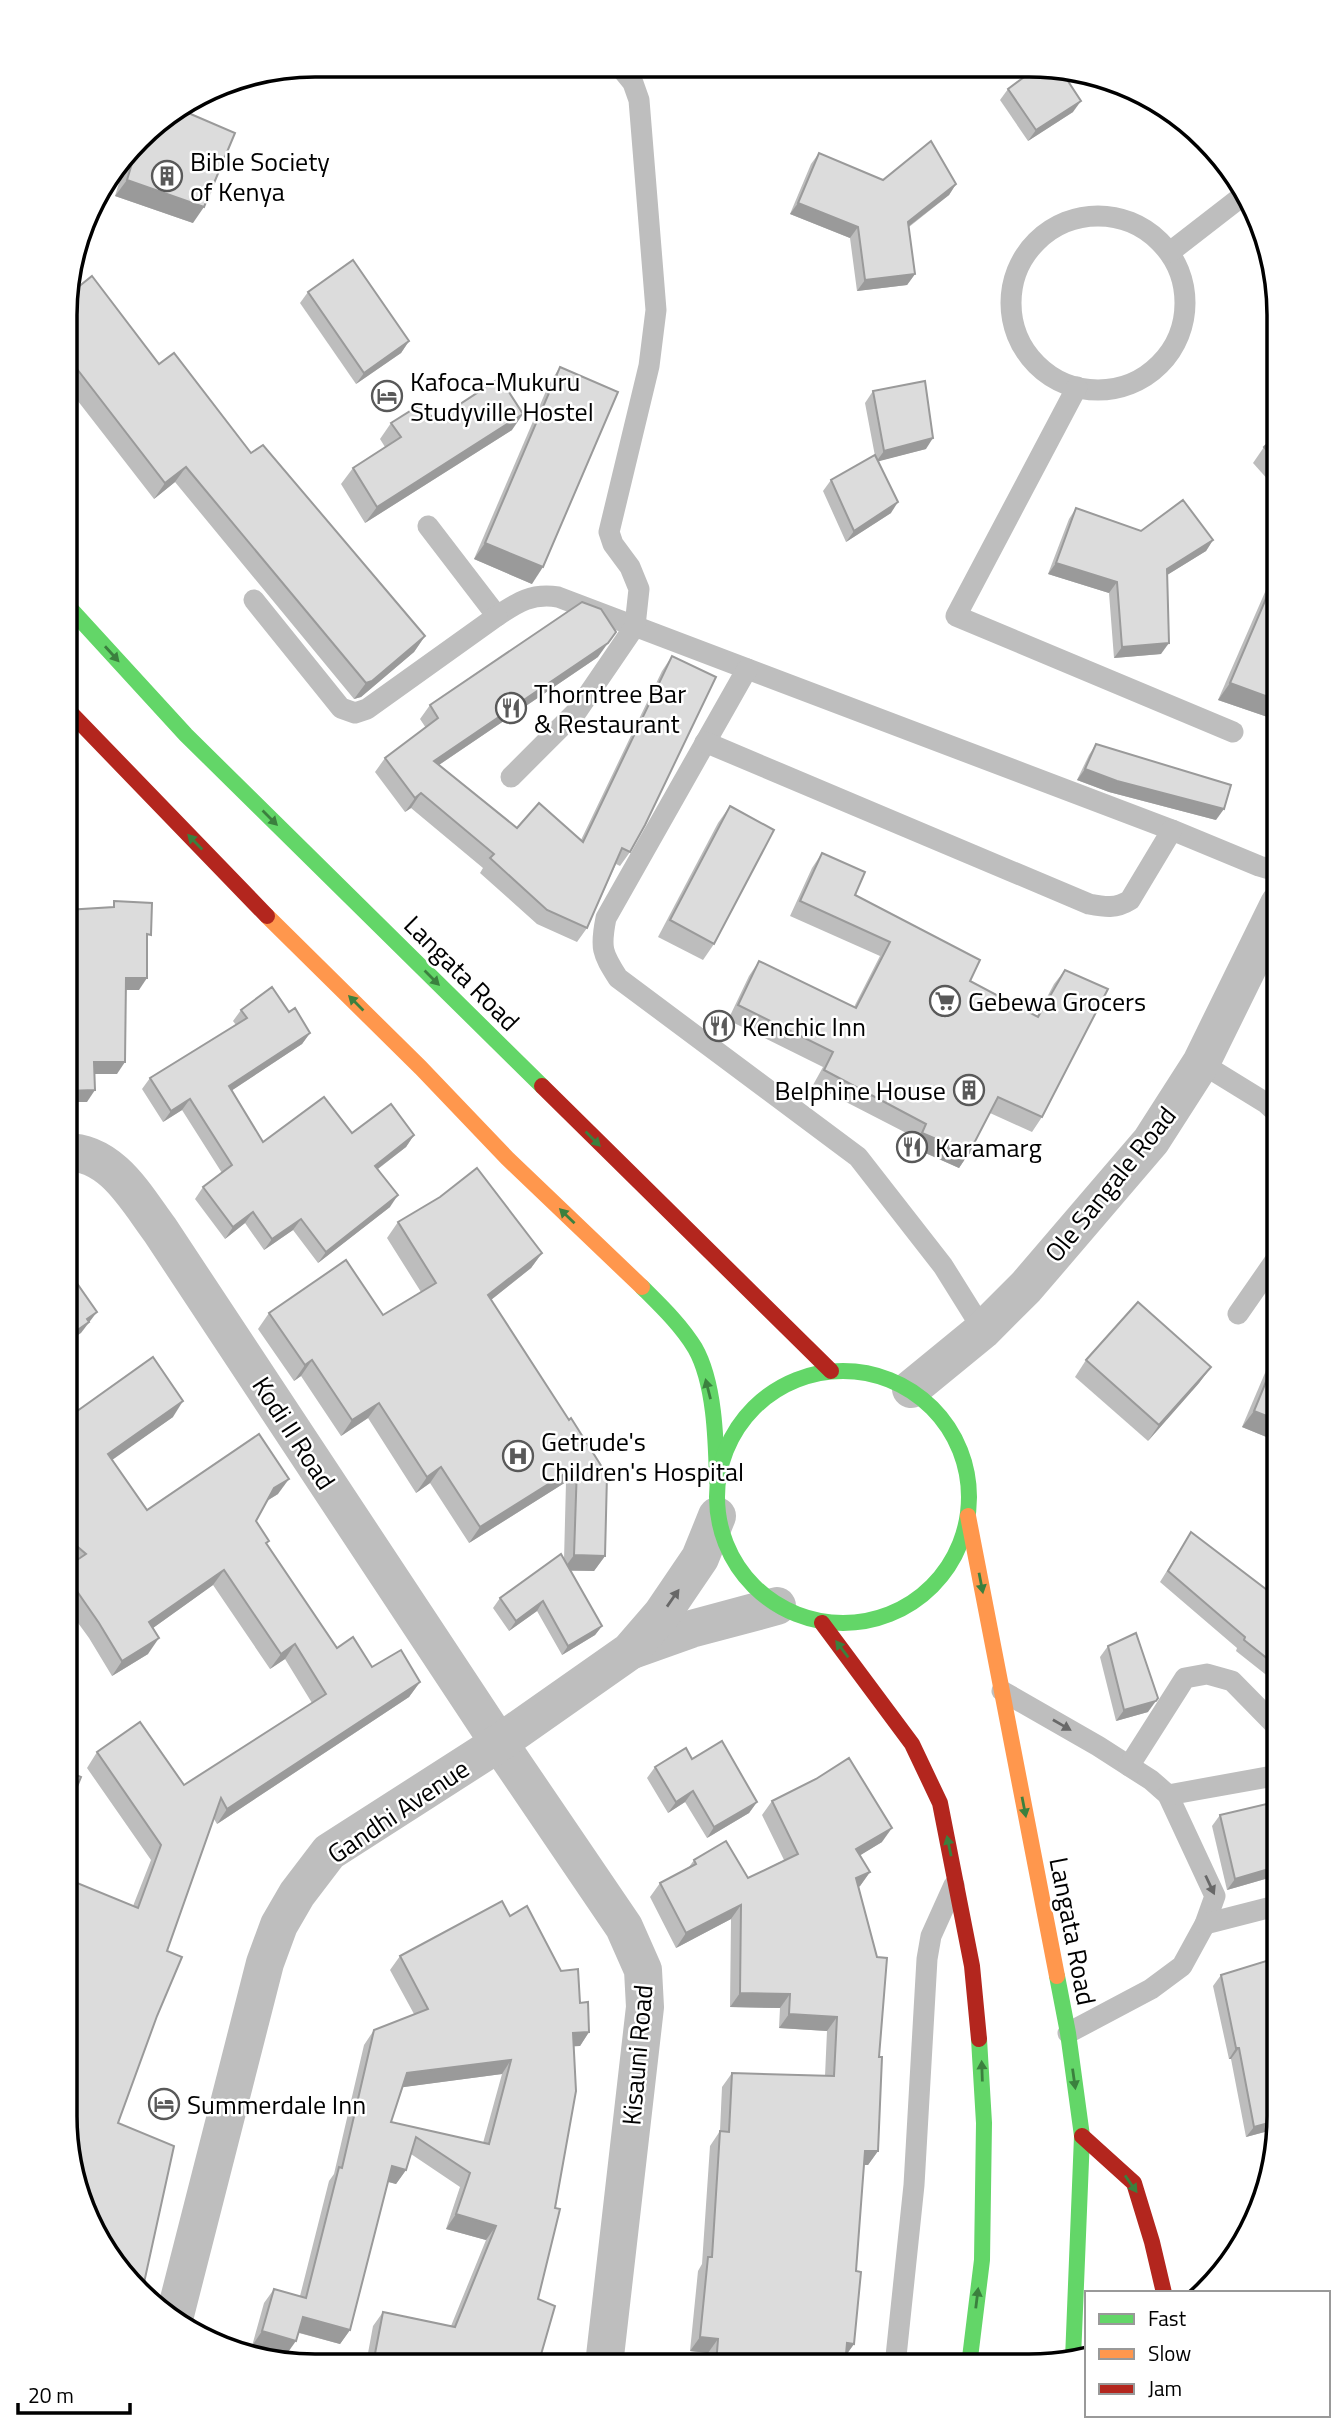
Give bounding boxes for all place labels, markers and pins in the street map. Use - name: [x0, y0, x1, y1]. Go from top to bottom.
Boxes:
- place label: Bible Society of Kenya: [190, 142, 330, 211]
- building icon: Bible Society of Kenya: [150, 159, 184, 193]
- place label: Kafoca-Mukuru Studyville Hostel: [410, 362, 594, 431]
- hotel icon: Kafoca-Mukuru Studyville Hostel: [370, 379, 404, 413]
- place label: Thorntree Bar & Restaurant: [534, 674, 686, 743]
- restaurant icon: Thorntree Bar & Restaurant: [494, 691, 528, 725]
- place label: Gebewa Grocers: [968, 982, 1146, 1021]
- supermarket icon: Gebewa Grocers: [928, 984, 962, 1018]
- place label: Kenchic Inn: [742, 1007, 866, 1046]
- restaurant icon: Kenchic Inn: [702, 1009, 736, 1043]
- place label: Belphine House: [775, 1071, 946, 1110]
- building icon: Belphine House: [952, 1073, 986, 1107]
- place label: Karamarg: [935, 1128, 1042, 1167]
- restaurant icon: Karamarg: [895, 1130, 929, 1164]
- place label: Getrude's Children's Hospital: [541, 1422, 744, 1491]
- hospital icon: Getrude's Children's Hospital: [501, 1439, 535, 1473]
- place label: Summerdale Inn: [187, 2085, 366, 2124]
- hotel icon: Summerdale Inn: [147, 2087, 181, 2121]

